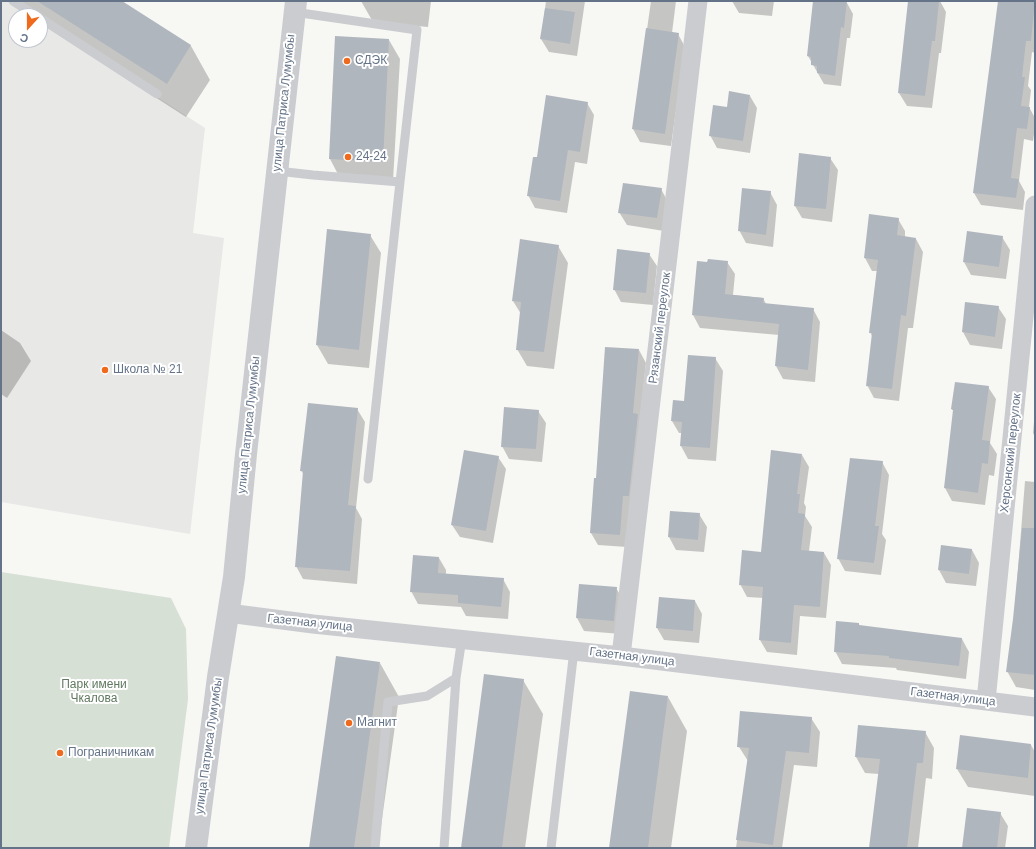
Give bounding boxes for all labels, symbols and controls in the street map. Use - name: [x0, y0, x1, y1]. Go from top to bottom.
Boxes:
- north arrow: [8, 8, 48, 48]
- text: С: [18, 31, 30, 45]
- street label: улица Патриса Лумумбы: [270, 34, 298, 172]
- place label: СДЭК: [355, 54, 387, 68]
- marker: СДЭК: [342, 56, 352, 66]
- place label: 24-24: [356, 150, 387, 164]
- marker: 24-24: [343, 152, 353, 162]
- street label: Рязанский переулок: [646, 272, 674, 384]
- street label: улица Патриса Лумумбы: [235, 356, 263, 494]
- place label: Школа № 21: [113, 363, 182, 377]
- marker: Школа № 21: [100, 365, 110, 375]
- street label: Херсонский переулок: [998, 393, 1024, 513]
- street label: Газетная улица: [267, 611, 353, 635]
- street label: Газетная улица: [589, 645, 675, 669]
- street label: улица Патриса Лумумбы: [192, 677, 226, 815]
- park label: Парк имени Чкалова: [61, 678, 127, 706]
- street label: Газетная улица: [910, 685, 996, 709]
- place label: Магнит: [357, 716, 397, 730]
- marker: Магнит: [344, 718, 354, 728]
- place label: Пограничникам: [68, 746, 154, 760]
- marker: Пограничникам: [55, 748, 65, 758]

